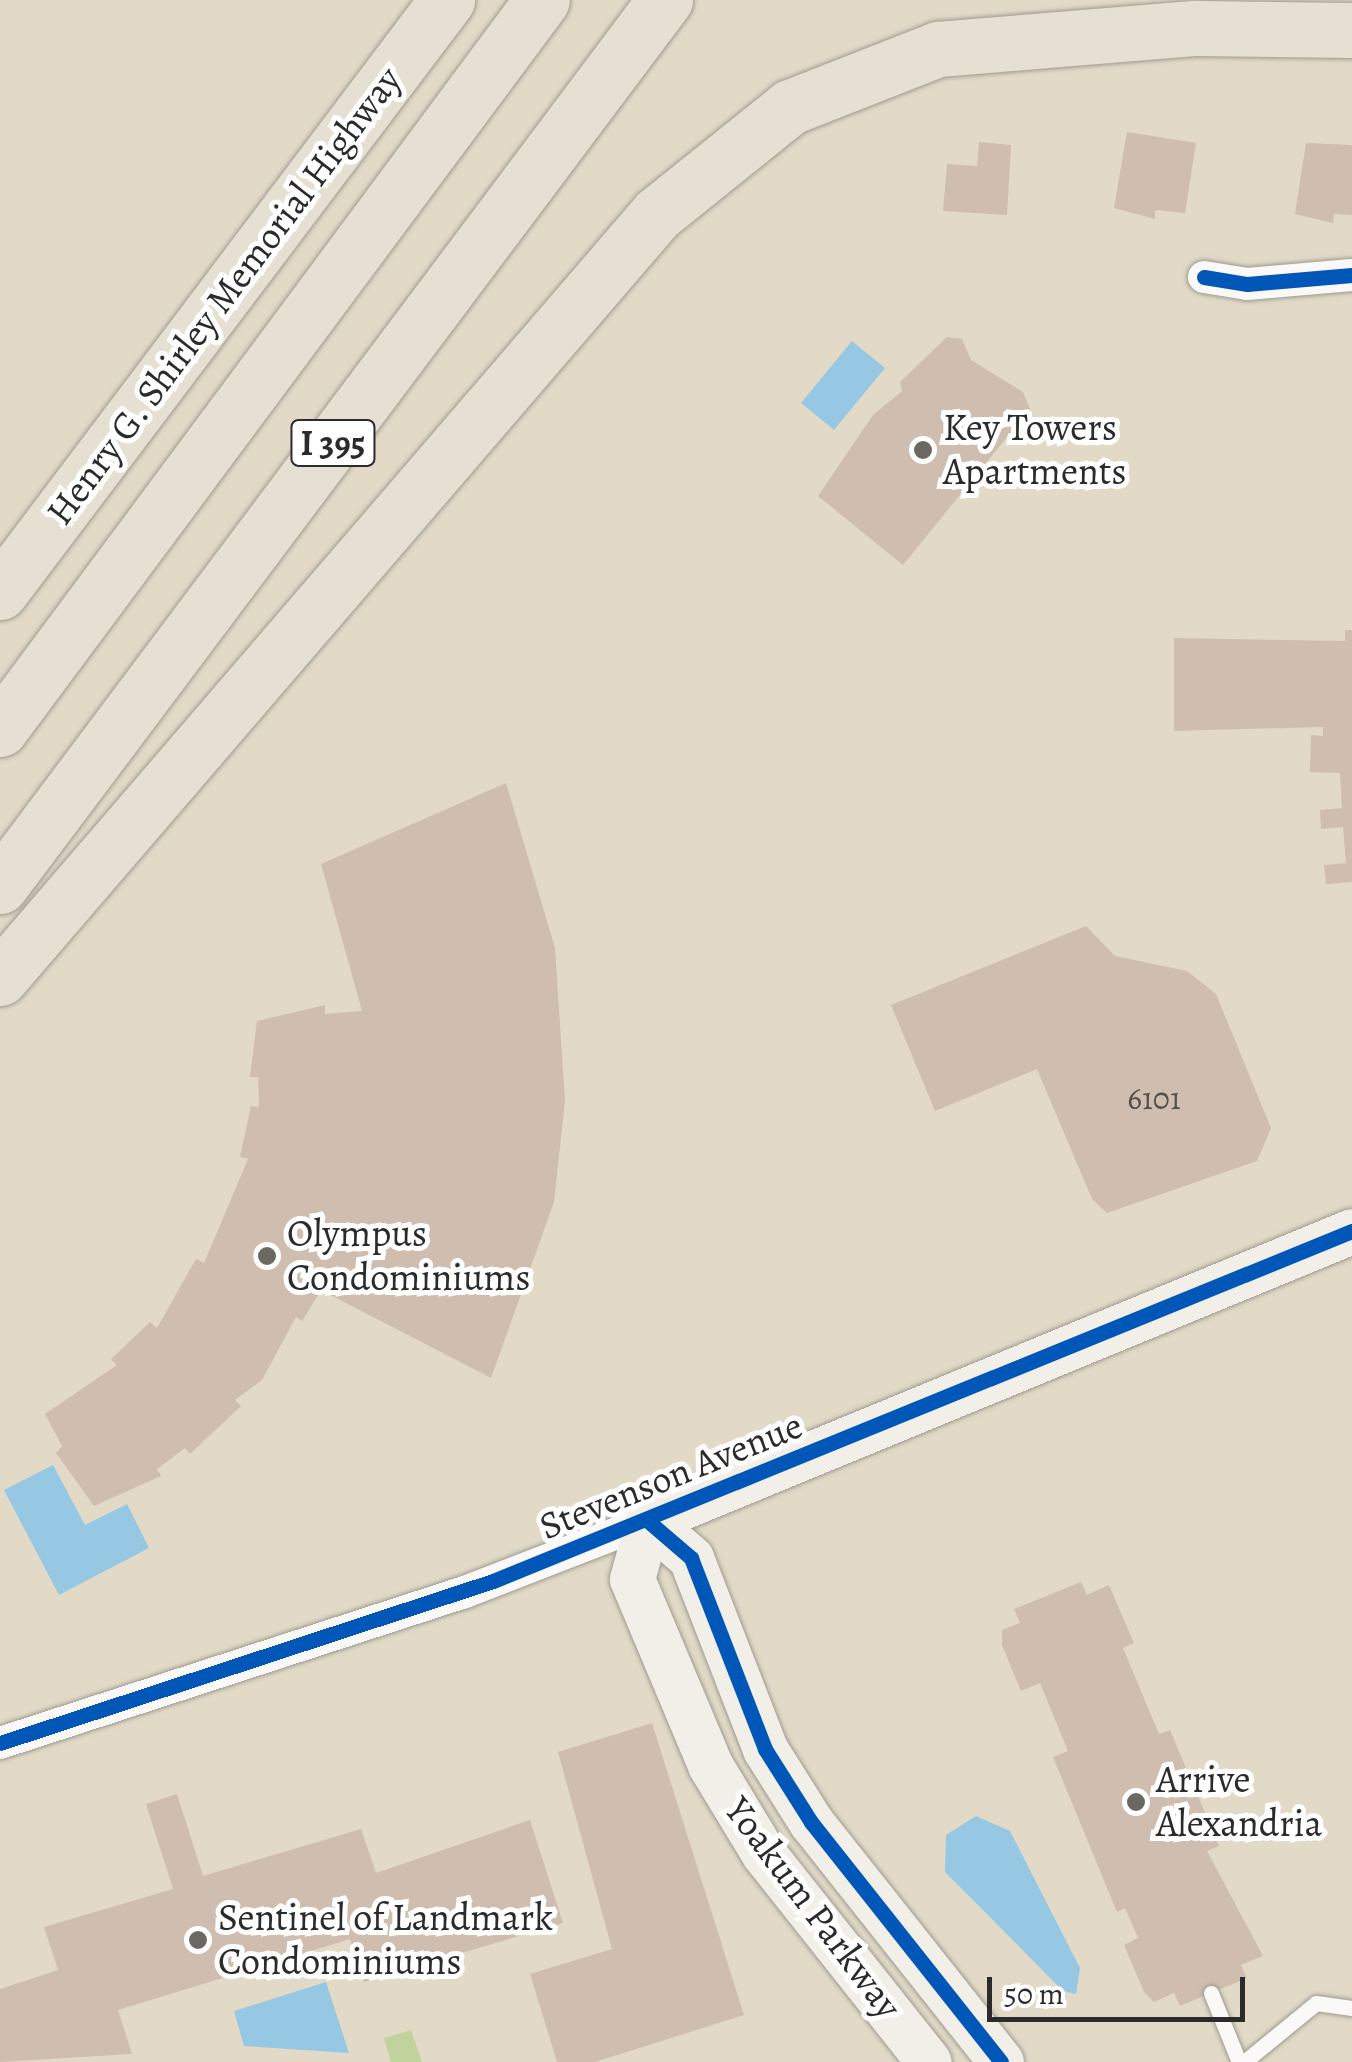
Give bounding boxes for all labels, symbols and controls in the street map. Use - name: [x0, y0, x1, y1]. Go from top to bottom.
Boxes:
- street label: Henry G. Shirley Memorial Highway: [37, 58, 411, 534]
- place label: Key Towers Apartments: [943, 405, 1127, 494]
- road number: I 395: [288, 413, 378, 473]
- marker: Key Towers Apartments: [912, 439, 934, 461]
- house number: 6101: [1127, 1079, 1181, 1117]
- place label: Olympus Condominiums: [287, 1211, 530, 1300]
- marker: Olympus Condominiums: [256, 1245, 278, 1267]
- street label: Stevenson Avenue: [533, 1402, 809, 1550]
- place label: Arrive Alexandria: [1156, 1757, 1322, 1846]
- street label: Yoakum Parkway: [715, 1788, 911, 2028]
- marker: Arrive Alexandria: [1125, 1791, 1147, 1813]
- place label: Sentinel of Landmark Condominiums: [218, 1895, 553, 1985]
- marker: Sentinel of Landmark Condominiums: [187, 1929, 209, 1951]
- scale bar: [992, 1957, 1250, 2019]
- text: 50 m: [1004, 1974, 1064, 2014]

